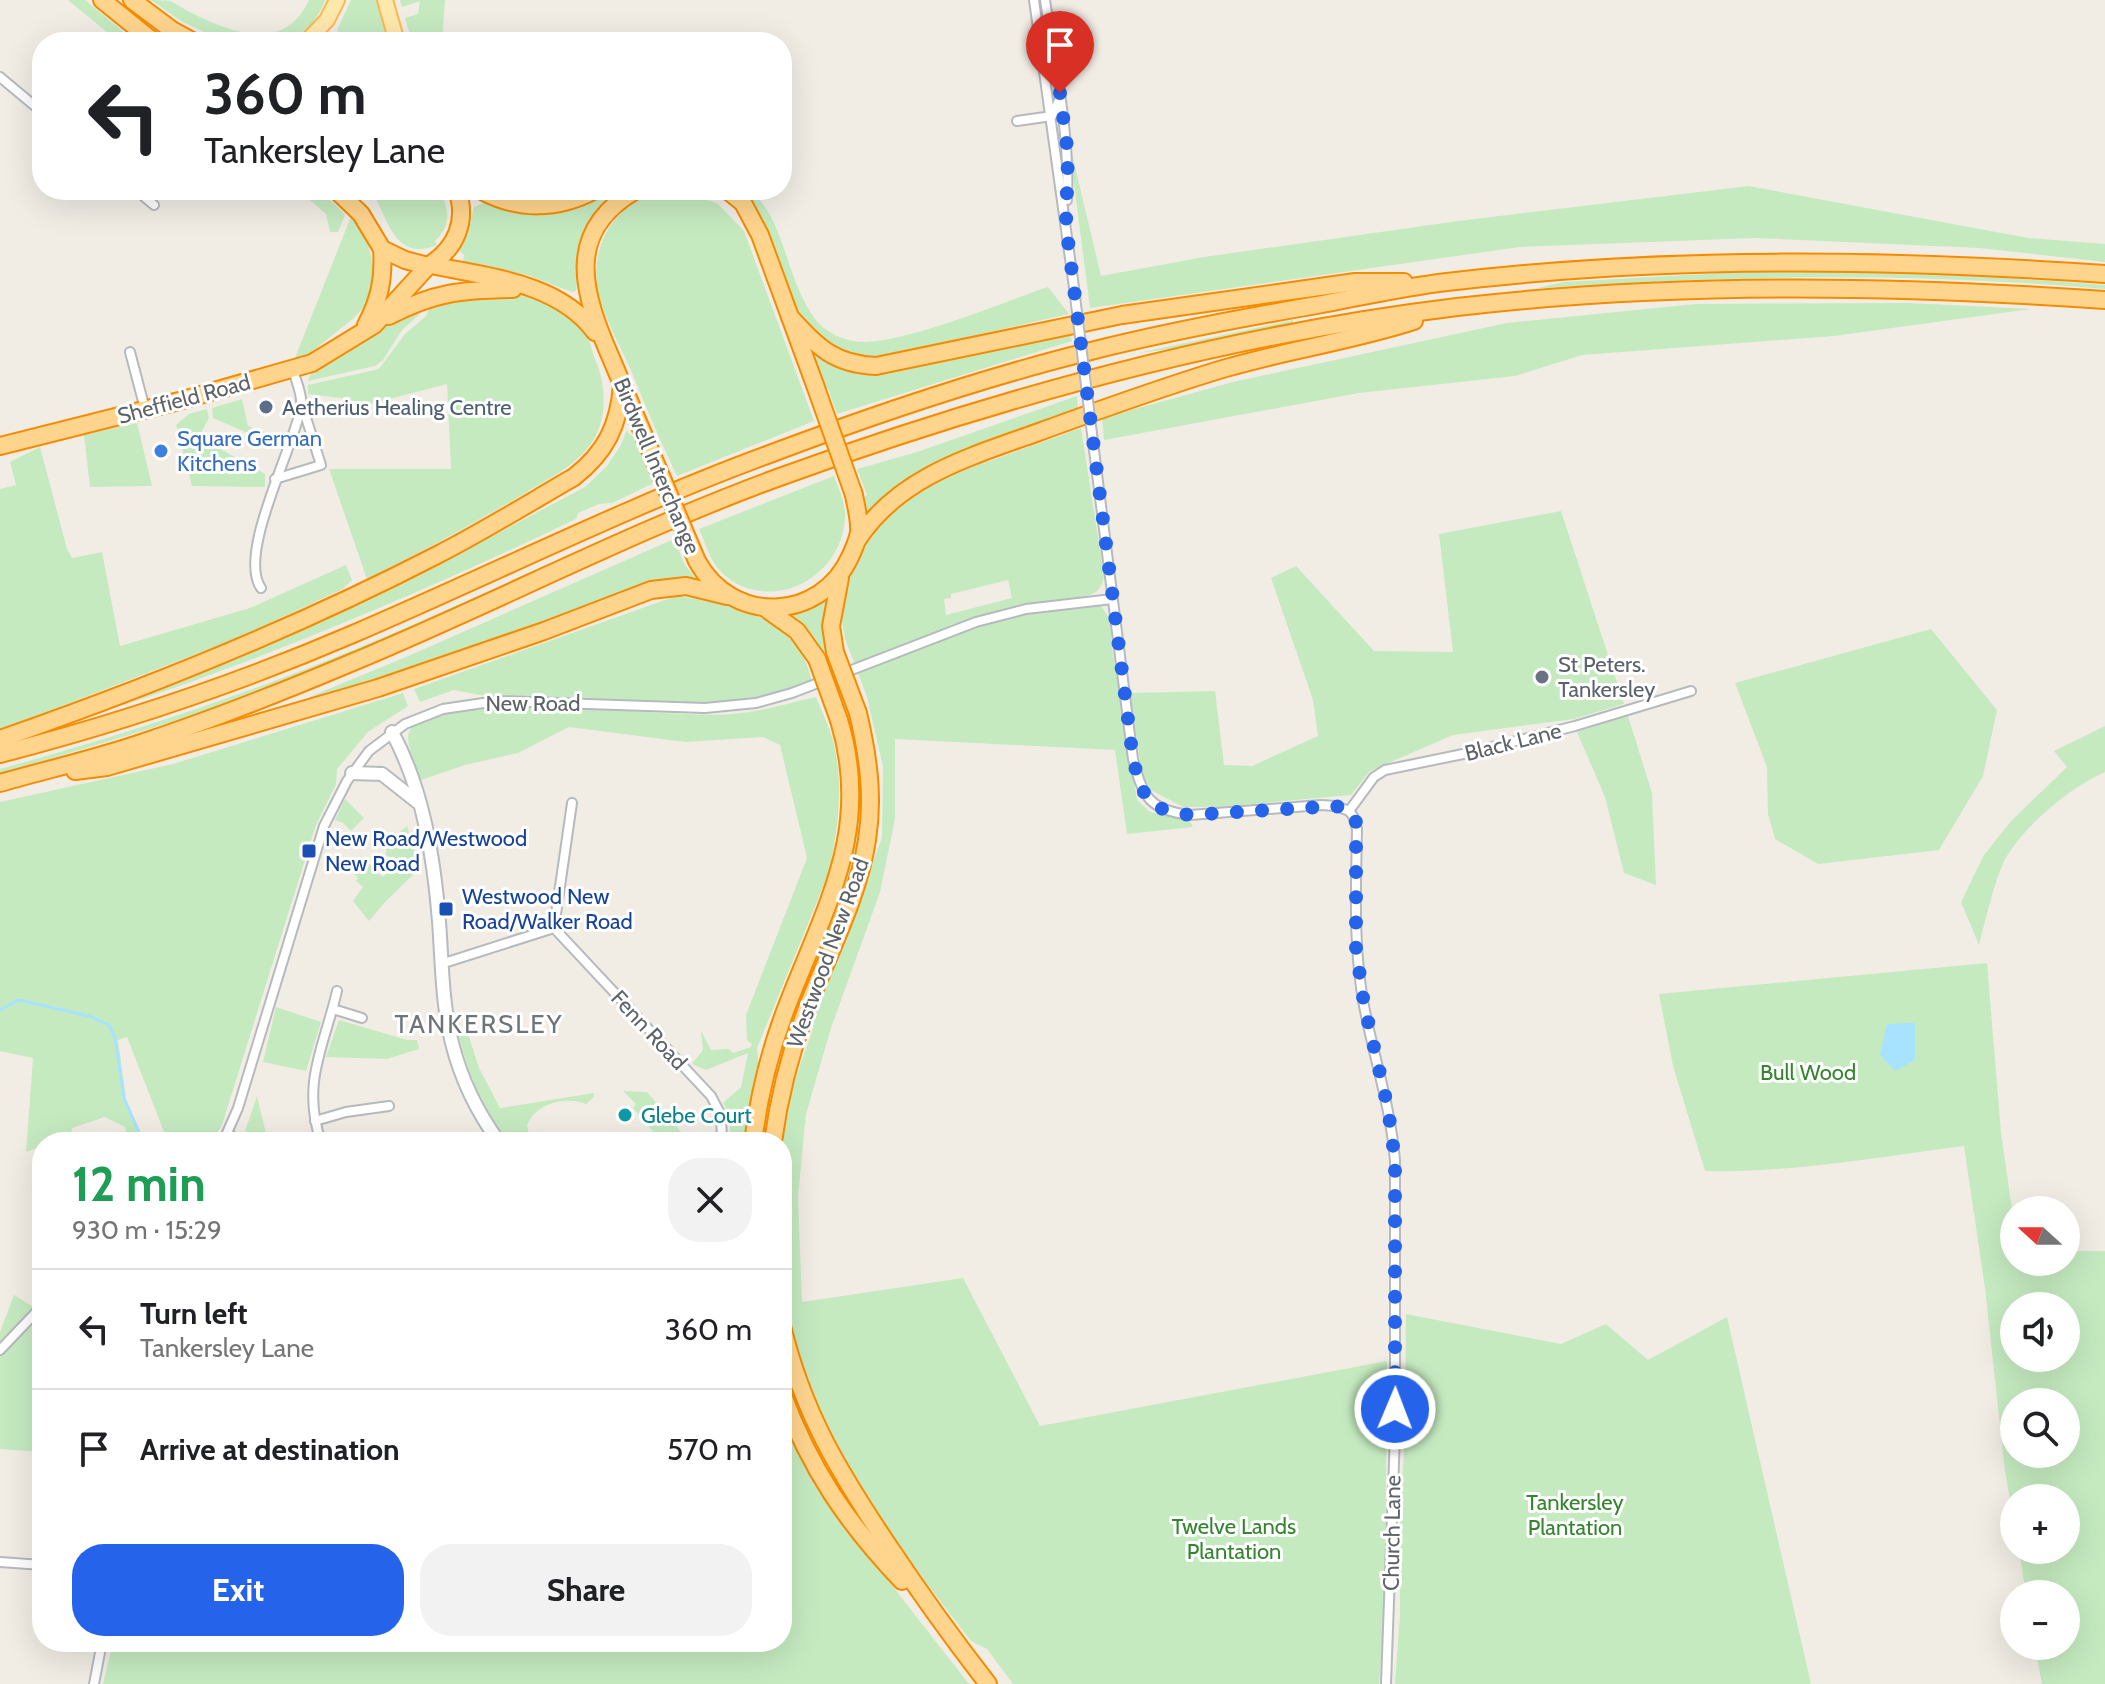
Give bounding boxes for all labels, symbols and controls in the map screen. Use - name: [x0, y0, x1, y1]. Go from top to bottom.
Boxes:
- pin: [1026, 11, 1094, 93]
- icon: arrive: [1038, 23, 1082, 67]
- text: 360 m: [204, 60, 366, 128]
- icon: left: [72, 64, 176, 168]
- text: Tankersley Lane: [204, 128, 445, 172]
- street label: Sheffield Road: [115, 368, 253, 430]
- street label: Birdwell Interchange: [608, 374, 706, 558]
- place label: Aetherius Healing Centre: [282, 394, 511, 421]
- marker: Aetherius Healing Centre: [257, 398, 275, 416]
- place label: Square German Kitchens: [177, 425, 322, 477]
- marker: Square German Kitchens: [152, 442, 170, 460]
- place label: St Peters. Tankersley: [1558, 651, 1655, 703]
- marker: St Peters. Tankersley: [1533, 668, 1551, 686]
- street label: New Road: [485, 690, 581, 717]
- street label: Black Lane: [1462, 717, 1564, 767]
- place label: New Road/Westwood New Road: [325, 825, 527, 877]
- marker: New Road/Westwood New Road: [300, 842, 318, 860]
- street label: Westwood New Road: [781, 854, 875, 1052]
- place label: Westwood New Road/Walker Road: [462, 883, 633, 935]
- marker: Westwood New Road/Walker Road: [437, 900, 455, 918]
- street label: Fenn Road: [605, 985, 693, 1075]
- district label: TANKERSLEY: [395, 1008, 563, 1040]
- park label: Bull Wood: [1760, 1059, 1856, 1086]
- place label: Glebe Court: [641, 1102, 752, 1129]
- marker: Glebe Court: [616, 1106, 634, 1124]
- text: 12 min: [72, 1155, 206, 1213]
- button: close: [668, 1158, 752, 1242]
- north arrow: [2000, 1196, 2080, 1276]
- map controls: [2000, 1196, 2080, 1660]
- text: 930 m · 15:29: [72, 1214, 222, 1246]
- button: sound: [2000, 1292, 2080, 1372]
- text: Turn left: [140, 1295, 248, 1332]
- icon: left: [72, 1307, 116, 1351]
- text: 360 m: [665, 1311, 752, 1348]
- text: Tankersley Lane: [140, 1332, 314, 1364]
- position arrow: [1353, 1367, 1437, 1451]
- button: search: [2000, 1388, 2080, 1468]
- icon: arrive: [72, 1427, 116, 1471]
- text: Arrive at destination: [140, 1431, 400, 1468]
- text: 570 m: [667, 1431, 752, 1468]
- street label: Church Lane: [1377, 1475, 1407, 1591]
- button: +: [2000, 1484, 2080, 1564]
- park label: Tankersley Plantation: [1526, 1489, 1624, 1541]
- park label: Twelve Lands Plantation: [1172, 1513, 1296, 1565]
- button: Exit: [72, 1544, 404, 1636]
- button: Share: [420, 1544, 752, 1636]
- button: −: [2000, 1580, 2080, 1660]

